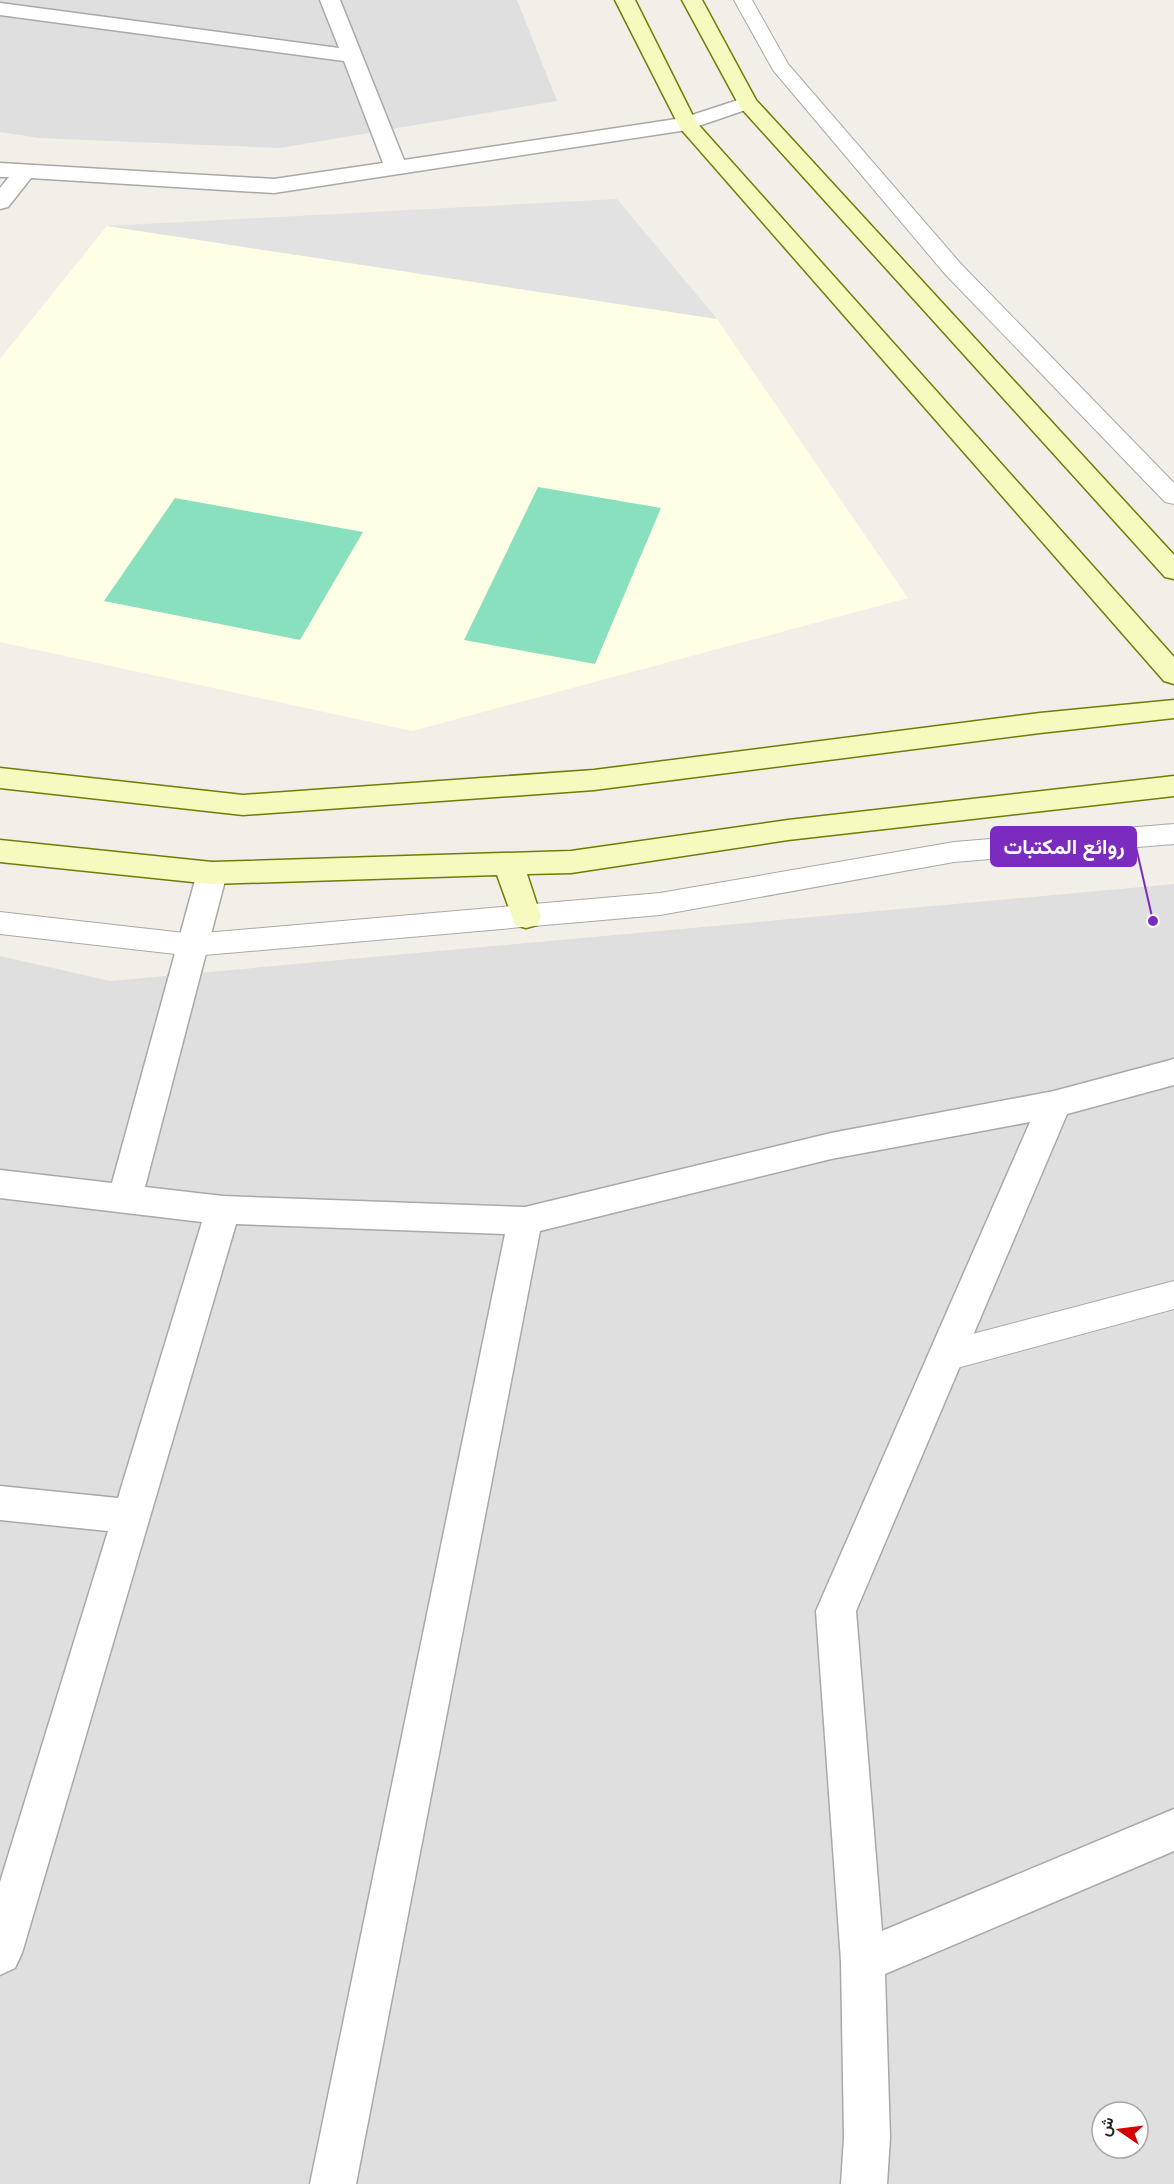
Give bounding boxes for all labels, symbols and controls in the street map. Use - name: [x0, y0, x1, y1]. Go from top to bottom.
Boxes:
- callout: روائع المكتبات: [991, 827, 1136, 866]
- text: روائع المكتبات: [1003, 835, 1125, 861]
- north arrow: [1090, 2100, 1150, 2160]
- text: ش: [1094, 2115, 1117, 2138]

